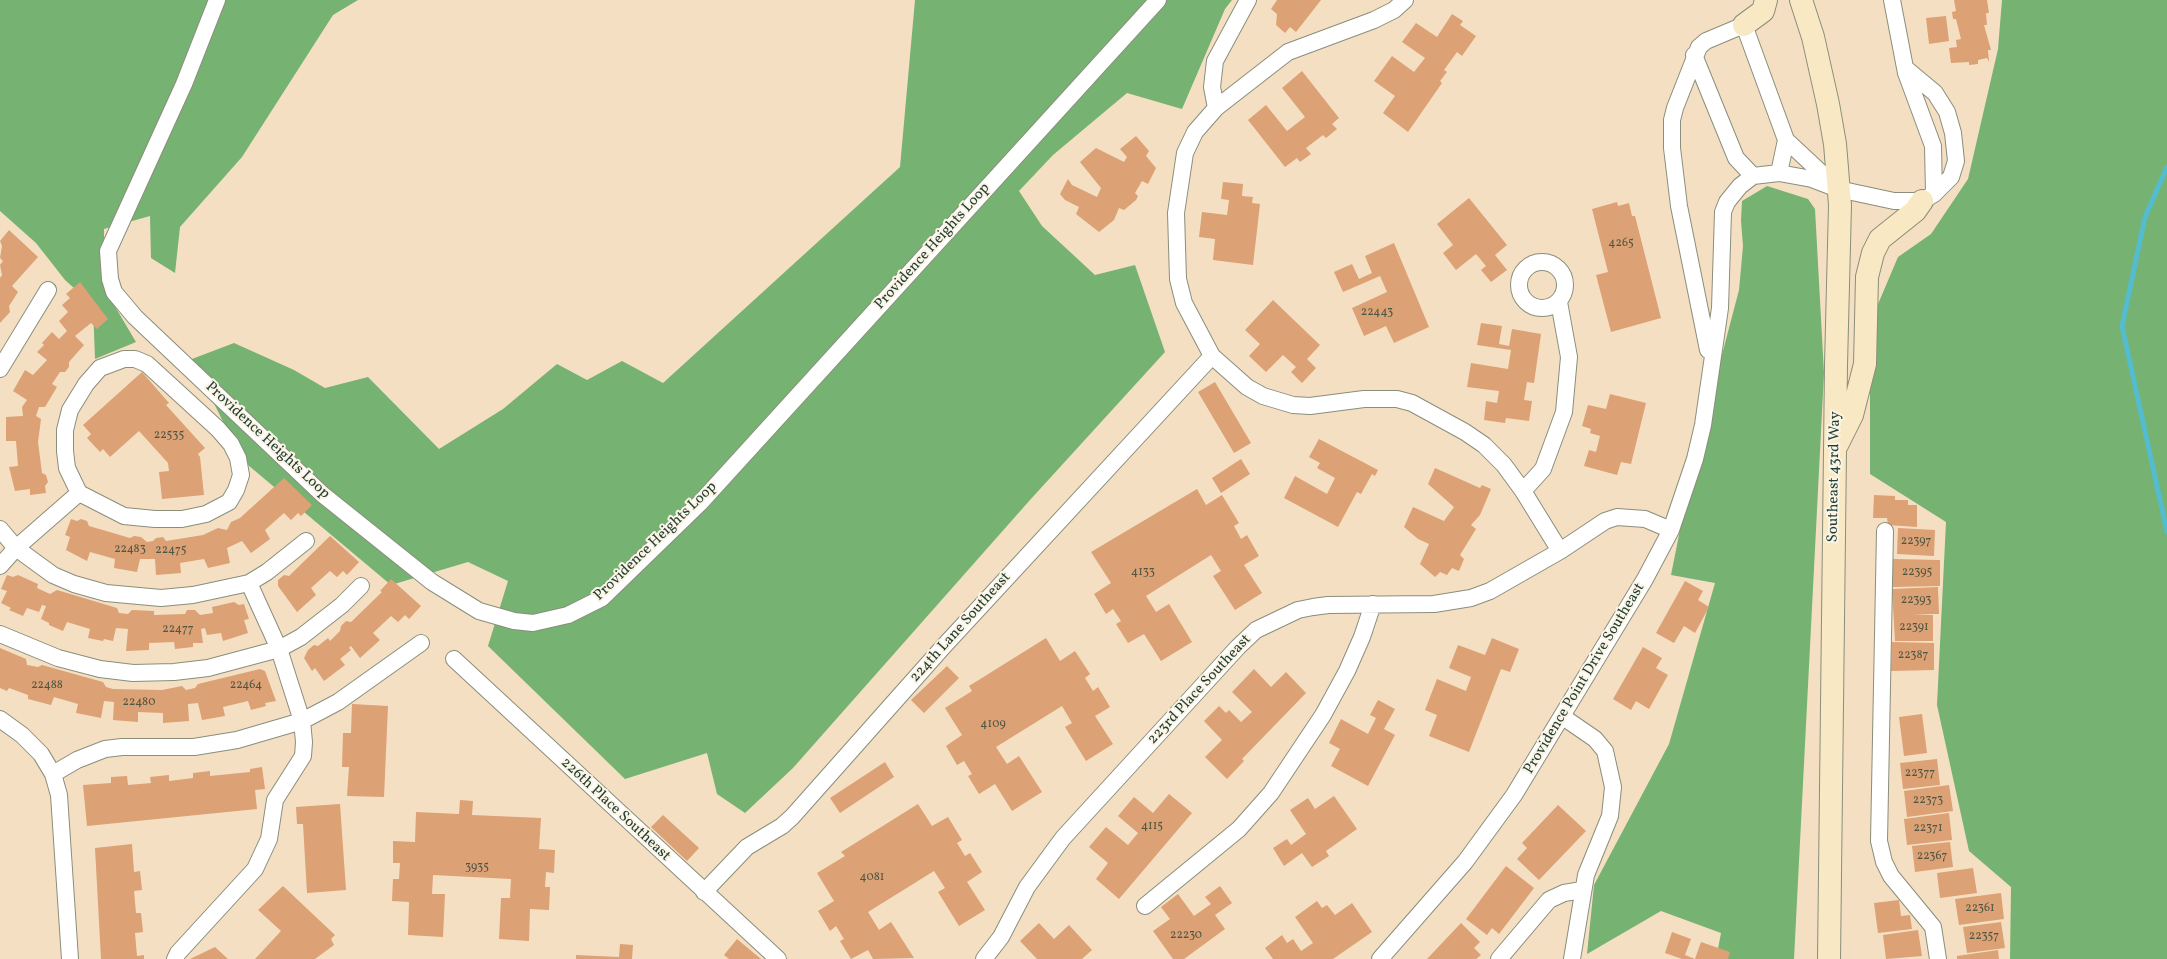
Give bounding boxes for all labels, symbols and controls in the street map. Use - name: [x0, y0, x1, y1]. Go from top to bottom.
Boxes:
- street label: Providence Heights Loop: [872, 180, 994, 314]
- house number: 4265: [1608, 237, 1634, 251]
- house number: 22443: [1361, 306, 1393, 320]
- street label: Providence Heights Loop: [201, 379, 333, 503]
- street label: Southeast 43rd Way: [1825, 411, 1845, 543]
- house number: 22535: [154, 429, 184, 443]
- street label: Providence Heights Loop: [591, 479, 721, 605]
- house number: 22397: [1901, 535, 1931, 549]
- house number: 22483: [114, 543, 146, 557]
- house number: 22475: [155, 544, 187, 558]
- house number: 4133: [1131, 566, 1155, 580]
- house number: 22395: [1902, 566, 1932, 580]
- street label: 224th Lane Southeast: [907, 569, 1015, 687]
- street label: Providence Point Drive Southeast: [1521, 580, 1649, 778]
- house number: 22393: [1901, 594, 1931, 608]
- house number: 22391: [1899, 621, 1929, 635]
- house number: 22477: [162, 623, 194, 637]
- street label: 223rd Place Southeast: [1144, 631, 1256, 749]
- house number: 22387: [1898, 649, 1928, 663]
- house number: 22488: [31, 679, 63, 693]
- house number: 22464: [230, 679, 262, 693]
- house number: 22480: [123, 696, 155, 710]
- house number: 4109: [980, 718, 1006, 732]
- street label: 226th Place Southeast: [556, 754, 674, 866]
- house number: 22377: [1905, 767, 1935, 781]
- house number: 22373: [1913, 794, 1943, 808]
- house number: 4115: [1141, 820, 1163, 834]
- house number: 22371: [1913, 822, 1943, 836]
- house number: 22367: [1917, 850, 1947, 864]
- house number: 3935: [465, 861, 489, 875]
- house number: 4081: [860, 871, 884, 885]
- house number: 22361: [1965, 902, 1995, 916]
- house number: 22230: [1170, 929, 1202, 943]
- house number: 22357: [1969, 930, 1999, 944]

